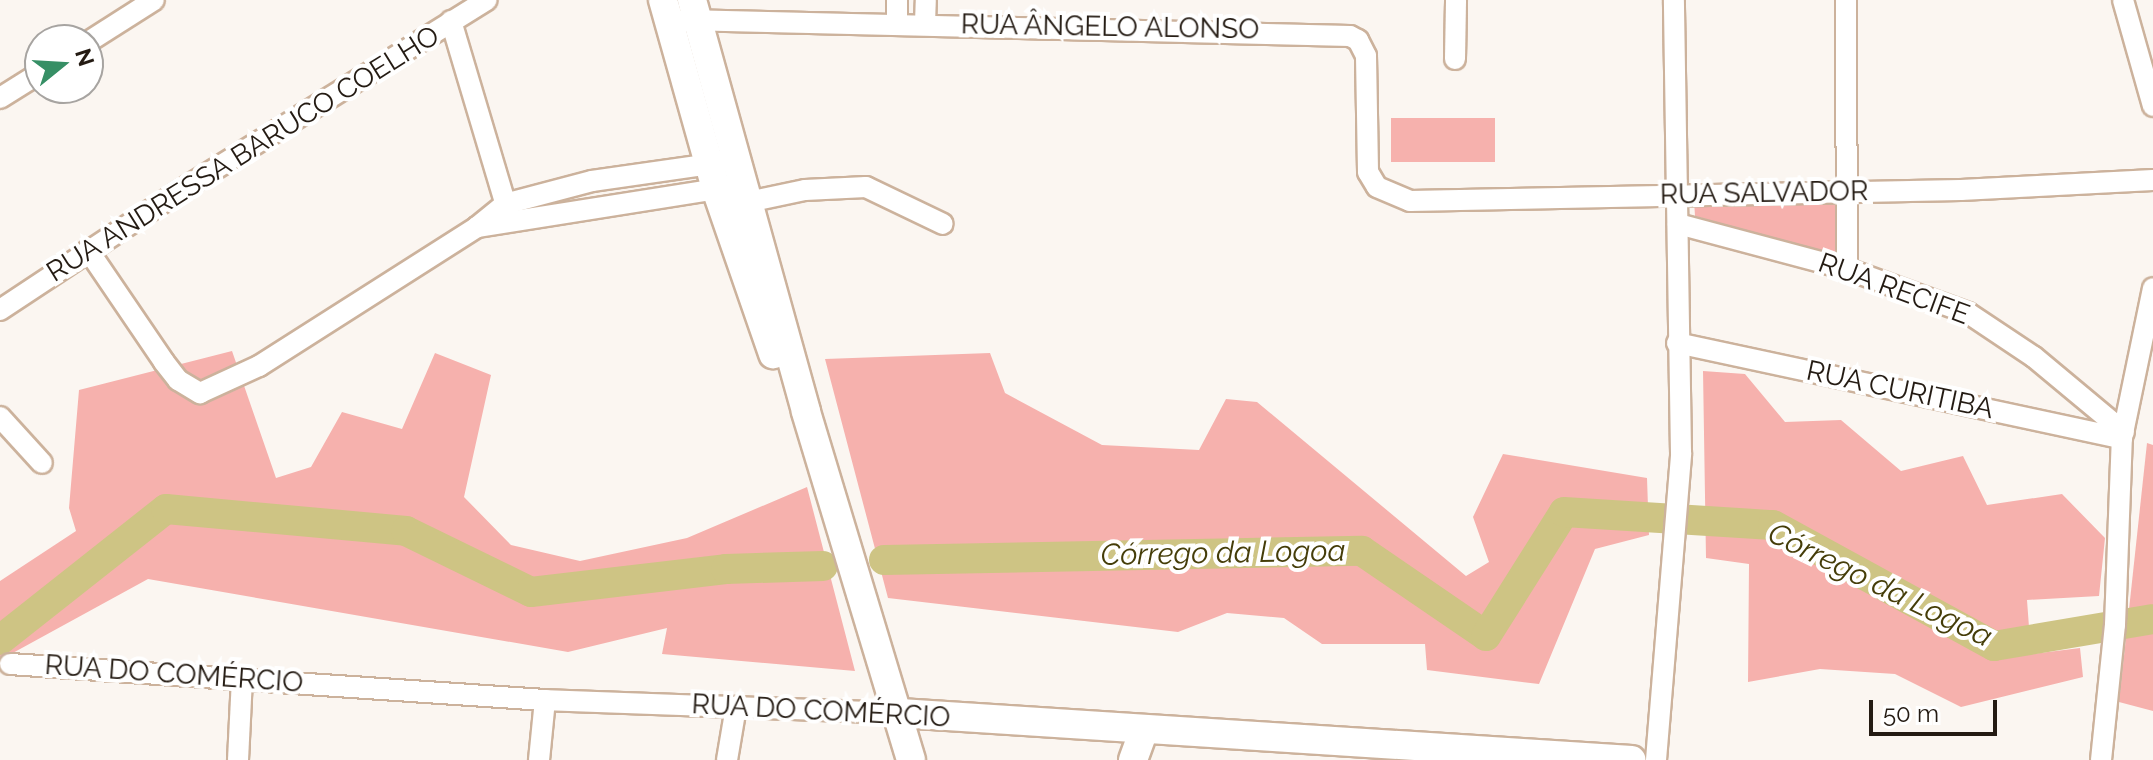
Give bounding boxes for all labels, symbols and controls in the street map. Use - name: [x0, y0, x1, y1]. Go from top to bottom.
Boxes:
- street label: RUA ÂNGELO ALONSO: [959, 8, 1261, 46]
- street label: RUA ANDRESSA BARUCO COELHO: [39, 18, 447, 290]
- north arrow: [24, 24, 104, 104]
- street label: RUA SALVADOR: [1659, 174, 1869, 212]
- street label: RUA RECIFE: [1813, 246, 1975, 332]
- street label: RUA CURITIBA: [1803, 354, 1997, 426]
- water label: Córrego da Logoa: [1762, 515, 1998, 655]
- water label: Córrego da Logoa: [1100, 533, 1346, 573]
- street label: RUA DO COMÉRCIO: [43, 648, 305, 700]
- scale bar: [1873, 684, 2001, 734]
- street label: RUA DO COMÉRCIO: [690, 687, 952, 735]
- text: 50 m: [1883, 699, 1939, 728]

